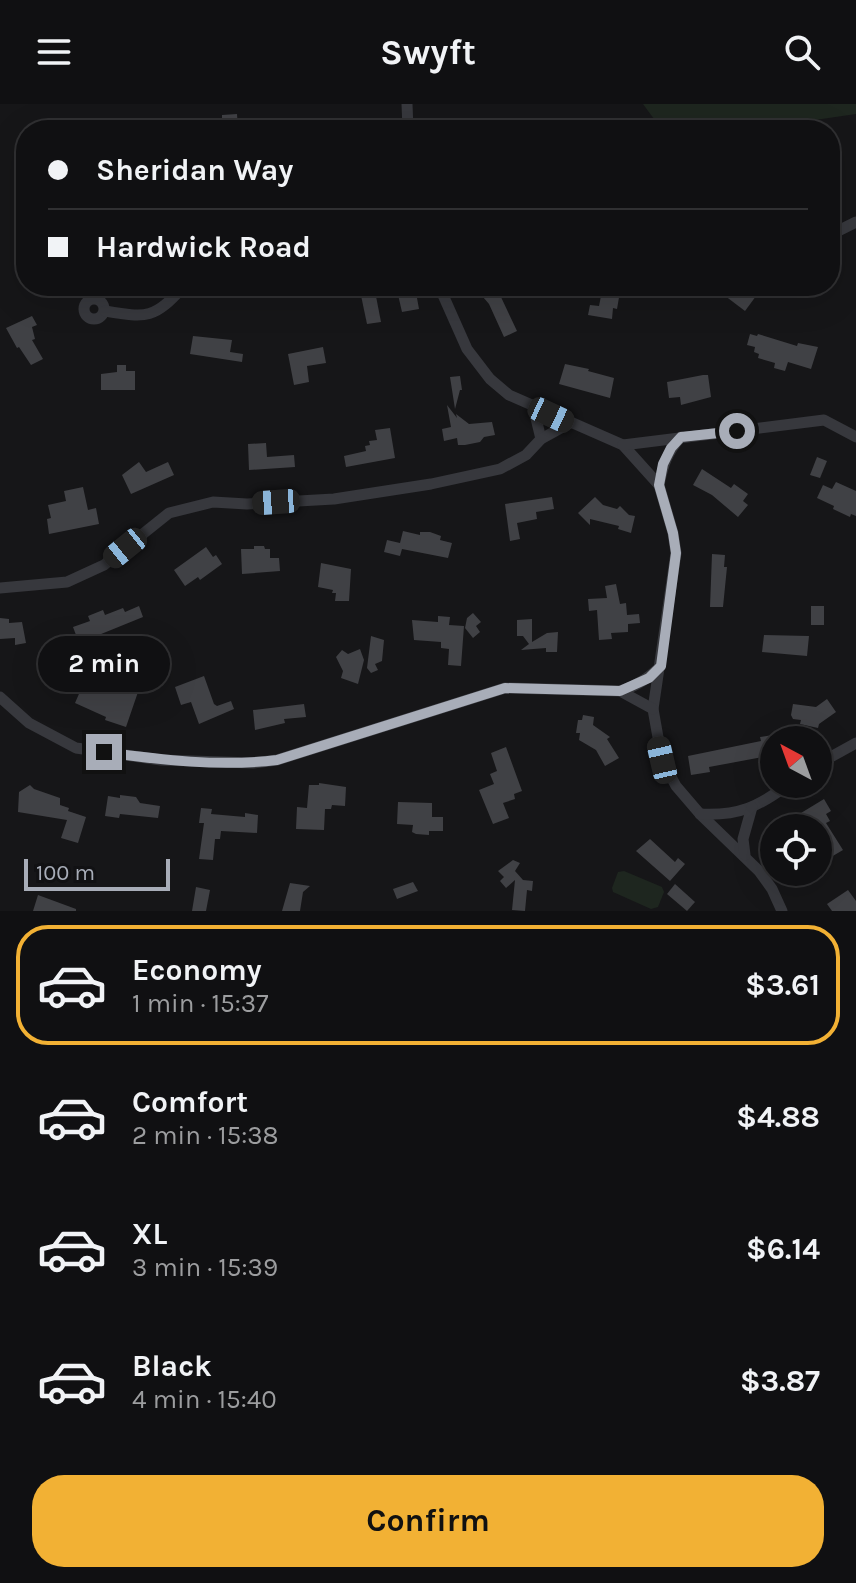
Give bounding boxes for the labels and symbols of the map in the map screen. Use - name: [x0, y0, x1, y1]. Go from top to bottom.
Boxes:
- car: [524, 394, 578, 436]
- route start: [719, 413, 755, 449]
- car: [251, 488, 301, 516]
- car: [99, 524, 151, 572]
- callout: 2 min: [38, 636, 170, 692]
- north arrow: [760, 726, 832, 798]
- route end: [86, 734, 122, 770]
- car: [645, 734, 679, 786]
- scale bar: [24, 855, 170, 891]

